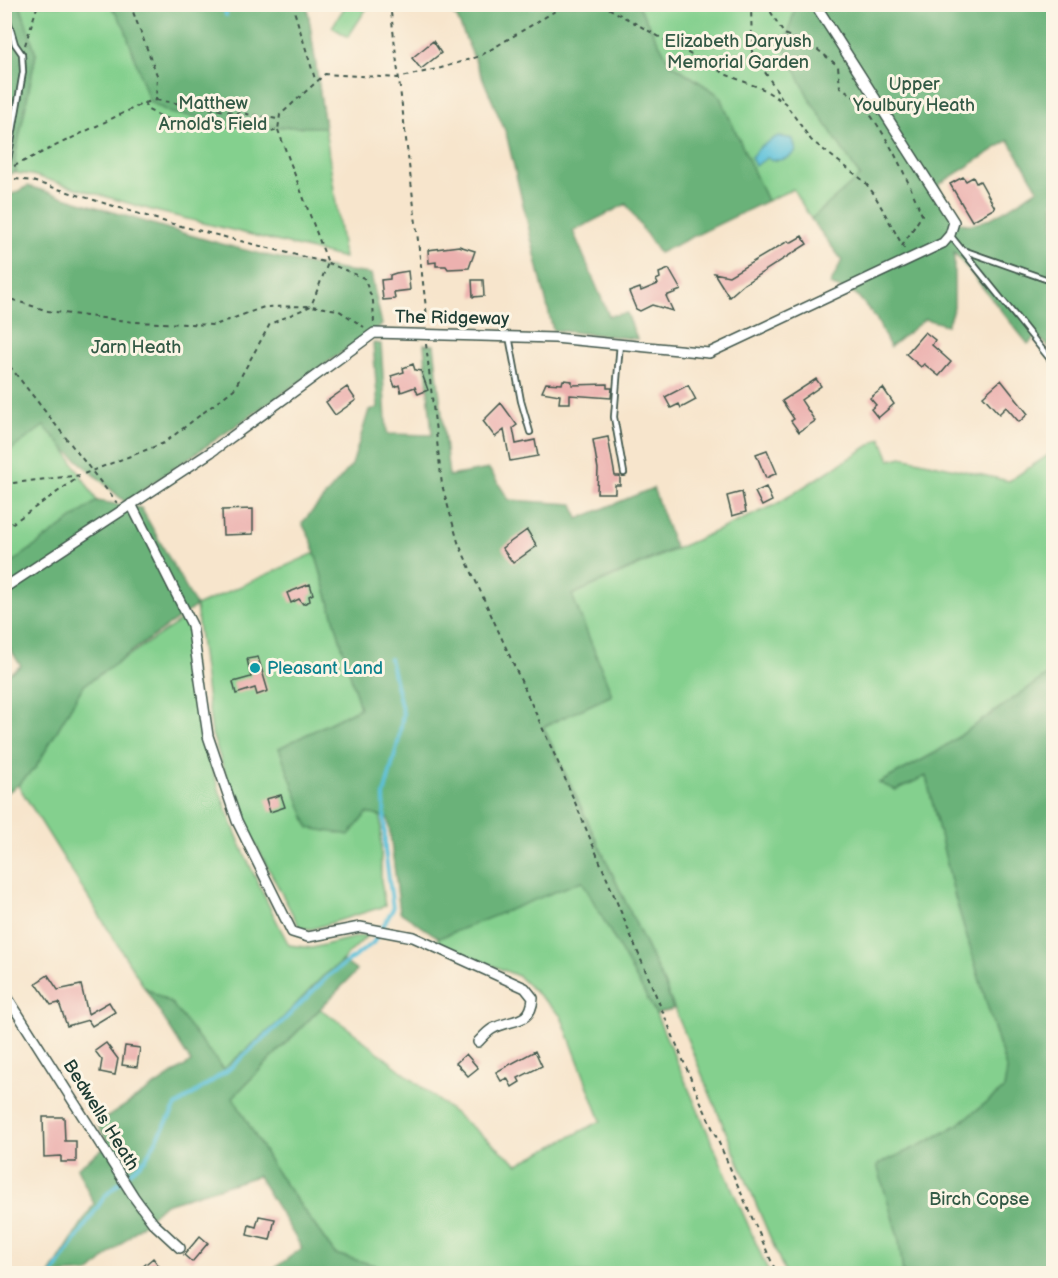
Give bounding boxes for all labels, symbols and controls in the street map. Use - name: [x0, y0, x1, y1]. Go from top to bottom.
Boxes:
- park label: Elizabeth Daryush Memorial Garden: [664, 31, 812, 73]
- park label: Upper Youlbury Heath: [852, 74, 975, 116]
- park label: Matthew Arnold's Field: [159, 93, 267, 135]
- street label: The Ridgeway: [395, 307, 510, 330]
- park label: Jarn Heath: [91, 337, 181, 358]
- place label: Pleasant Land: [267, 658, 383, 679]
- marker: Pleasant Land: [248, 661, 262, 675]
- street label: Bedwells Heath: [59, 1056, 143, 1174]
- park label: Birch Copse: [929, 1189, 1029, 1210]

